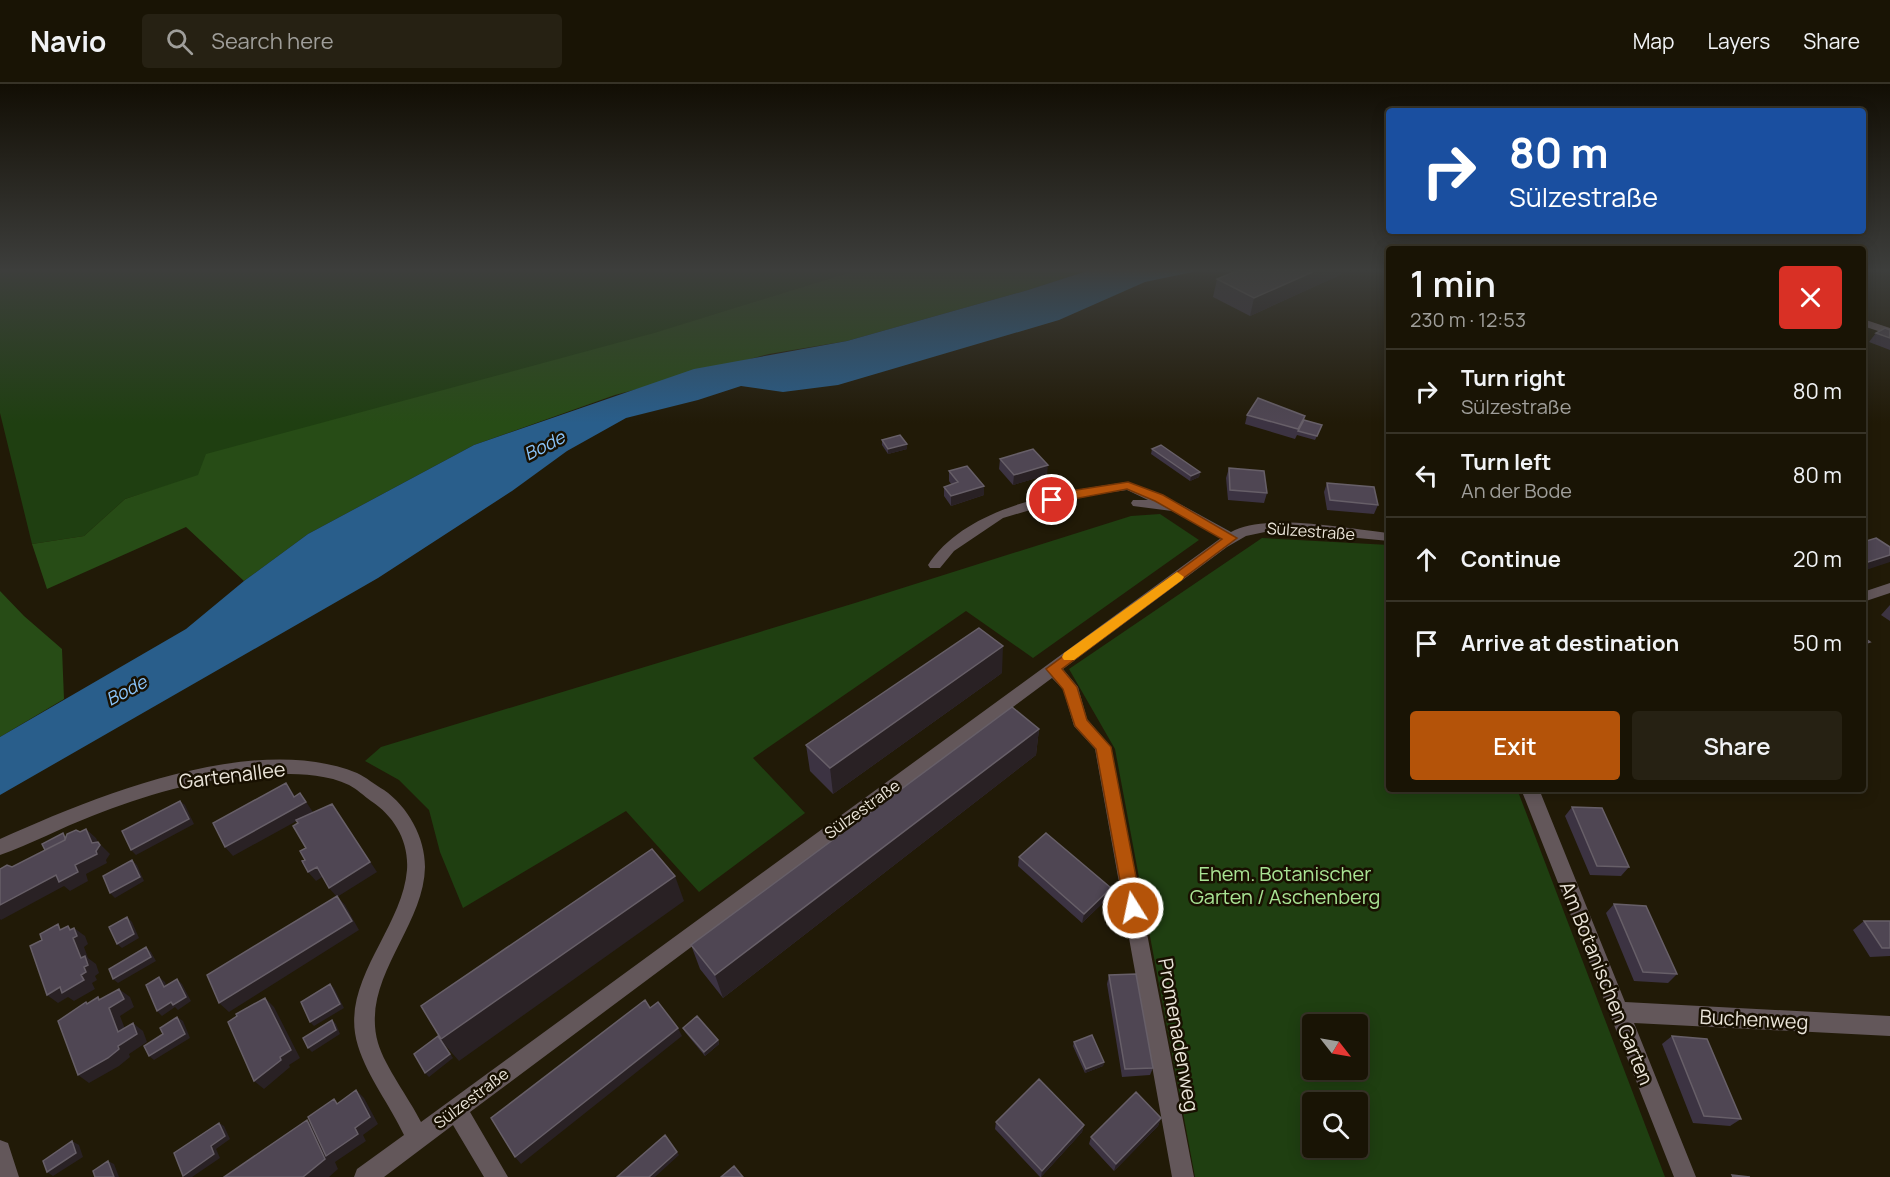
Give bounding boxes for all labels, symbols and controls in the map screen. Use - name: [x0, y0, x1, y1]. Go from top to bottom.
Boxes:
- search box: [142, 14, 562, 68]
- text: Navio: [30, 22, 106, 60]
- icon: search: [163, 25, 196, 58]
- text: Search here: [211, 26, 334, 56]
- text: Map: [1633, 27, 1674, 55]
- text: Layers: [1707, 27, 1770, 55]
- text: Share: [1803, 27, 1860, 55]
- text: 80 m: [1509, 123, 1609, 181]
- icon: right: [1410, 132, 1488, 210]
- text: Sülzestraße: [1509, 178, 1658, 215]
- text: 1 min: [1410, 259, 1496, 308]
- button: close: [1779, 266, 1842, 329]
- text: 230 m · 12:53: [1410, 306, 1526, 333]
- text: Turn right: [1461, 363, 1566, 393]
- icon: right: [1410, 375, 1443, 408]
- text: 80 m: [1793, 376, 1842, 406]
- text: Sülzestraße: [1461, 393, 1571, 420]
- water label: Bode: [519, 424, 570, 465]
- text: Turn left: [1461, 447, 1551, 477]
- icon: left: [1410, 459, 1443, 492]
- text: 80 m: [1793, 460, 1842, 490]
- pin: [1026, 474, 1077, 525]
- text: An der Bode: [1461, 477, 1572, 504]
- icon: arrive: [1035, 483, 1068, 516]
- street label: Sülzestraße: [1266, 517, 1356, 545]
- icon: ahead: [1410, 543, 1443, 576]
- text: Continue: [1461, 544, 1561, 574]
- text: 20 m: [1793, 544, 1842, 574]
- icon: arrive: [1410, 627, 1443, 660]
- text: Arrive at destination: [1461, 628, 1679, 658]
- text: 50 m: [1793, 628, 1842, 658]
- water label: Bode: [101, 669, 152, 711]
- button: Exit: [1410, 711, 1620, 780]
- button: Share: [1632, 711, 1842, 780]
- street label: Gartenallee: [177, 755, 287, 795]
- street label: Sülzestraße: [820, 774, 904, 844]
- park label: Ehem. Botanischer Garten / Aschenberg: [1190, 860, 1380, 910]
- position arrow: [1101, 876, 1165, 940]
- street label: Am Botanischen Garten: [1554, 877, 1660, 1089]
- street label: Promenadenweg: [1152, 956, 1206, 1114]
- street label: Buchenweg: [1699, 1003, 1809, 1035]
- north arrow: [1302, 1014, 1368, 1080]
- map controls: [1302, 1014, 1368, 1158]
- street label: Sülzestraße: [429, 1063, 513, 1133]
- button: search: [1302, 1092, 1368, 1158]

